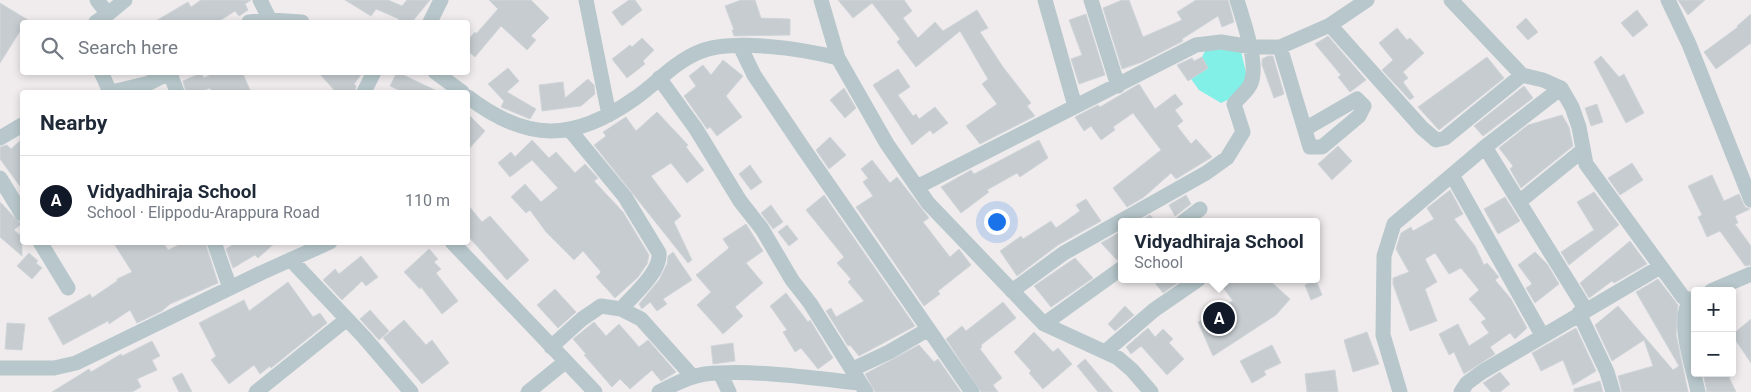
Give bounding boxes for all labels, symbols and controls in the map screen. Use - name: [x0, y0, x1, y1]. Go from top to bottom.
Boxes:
- search box: [20, 20, 470, 75]
- icon: search: [38, 34, 66, 62]
- text: Search here: [78, 36, 178, 59]
- text: Nearby: [40, 111, 107, 135]
- text: Vidyadhiraja School: [87, 180, 256, 203]
- text: A: [51, 191, 61, 210]
- text: 110 m: [405, 191, 450, 210]
- text: School · Elippodu-Arappura Road: [87, 203, 320, 222]
- your location: [984, 209, 1010, 235]
- popup: [1118, 218, 1320, 283]
- text: Vidyadhiraja School: [1134, 230, 1304, 253]
- text: School: [1134, 253, 1183, 272]
- map controls: [1691, 287, 1736, 377]
- button: +: [1691, 287, 1736, 332]
- pin: A: [1203, 299, 1235, 337]
- button: −: [1691, 332, 1736, 377]

